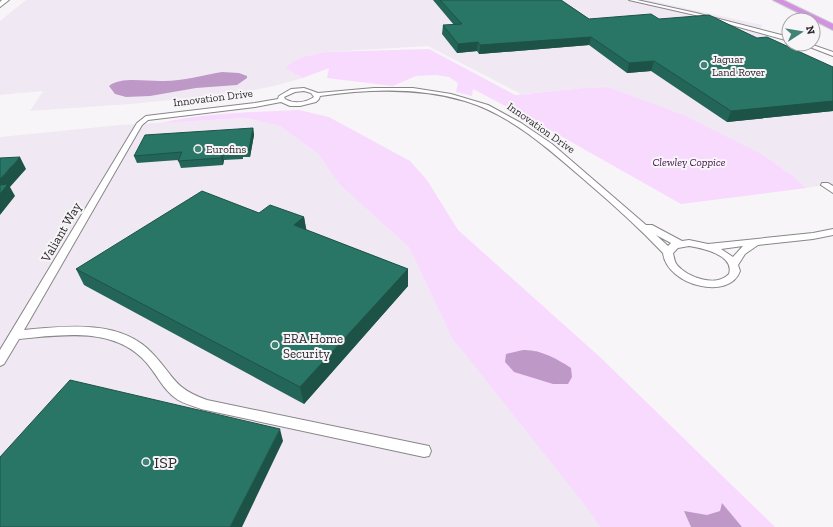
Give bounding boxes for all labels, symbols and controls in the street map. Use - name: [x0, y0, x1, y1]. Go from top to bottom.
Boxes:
- north arrow: [781, 12, 821, 52]
- text: N: [803, 25, 818, 36]
- place label: Jaguar Land Rover: [712, 53, 766, 79]
- marker: Jaguar Land Rover: [699, 60, 709, 70]
- street label: Innovation Drive: [172, 87, 254, 109]
- street label: Innovation Drive: [504, 100, 578, 156]
- place label: Eurofins: [206, 143, 246, 156]
- marker: Eurofins: [193, 144, 203, 154]
- park label: Clewley Coppice: [652, 156, 726, 169]
- street label: Valiant Way: [37, 199, 84, 265]
- place label: ERA Home Security: [283, 331, 343, 361]
- marker: ERA Home Security: [270, 340, 280, 350]
- place label: ISP: [154, 453, 177, 472]
- marker: ISP: [141, 457, 151, 467]

